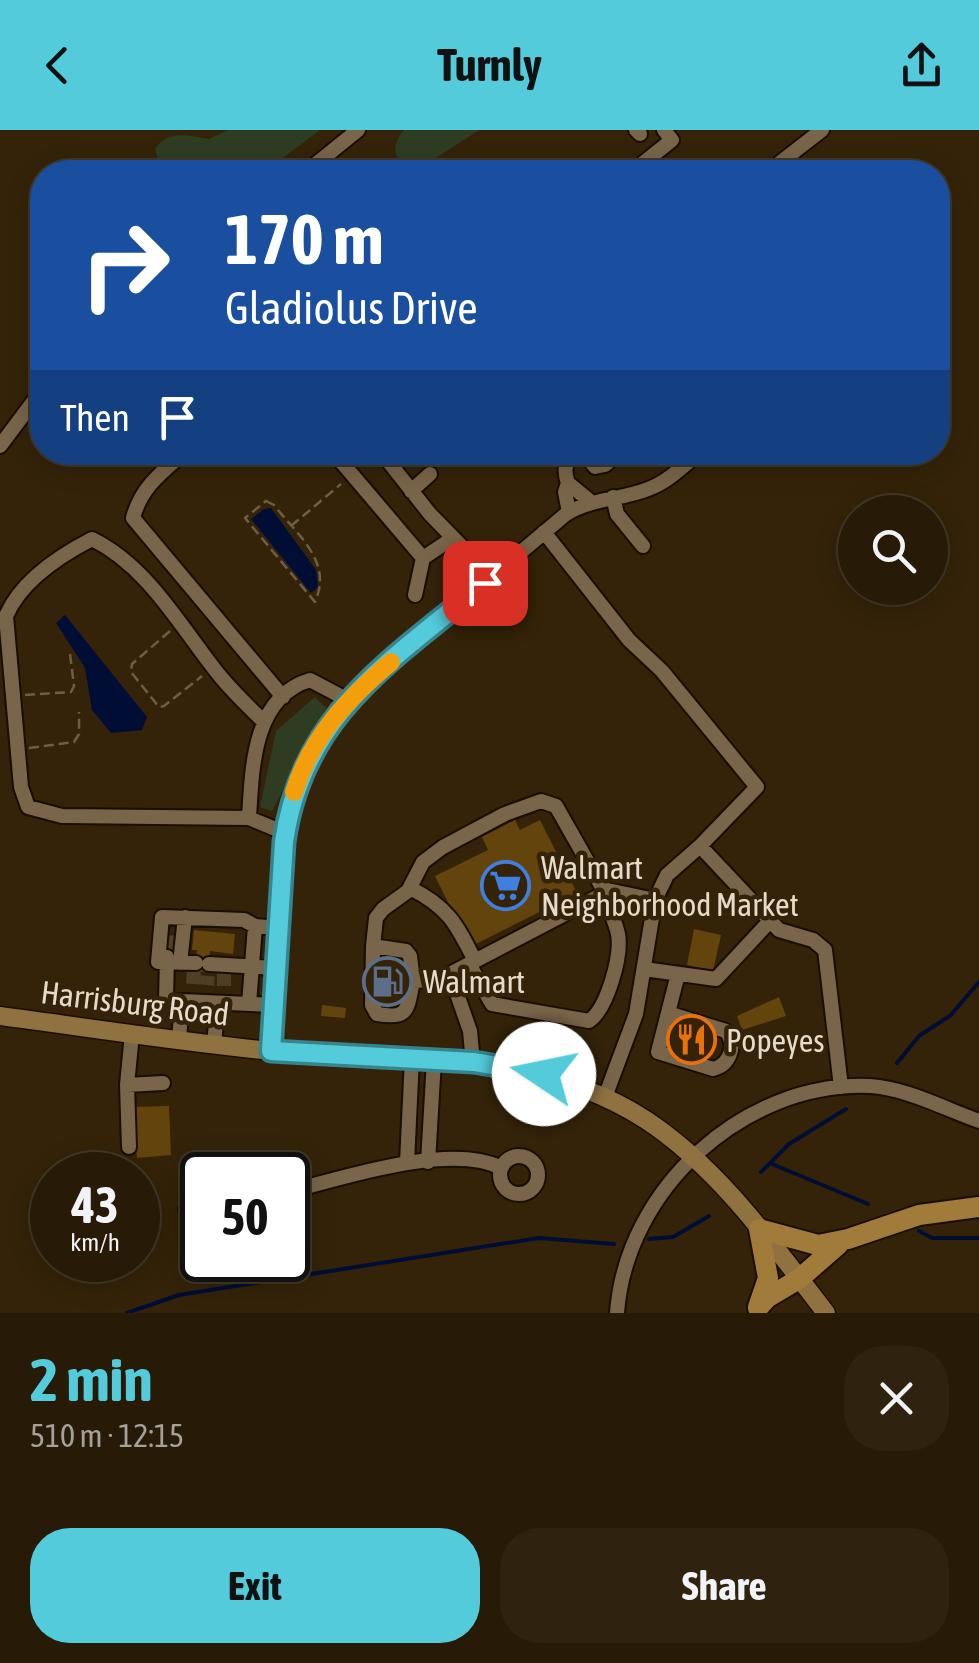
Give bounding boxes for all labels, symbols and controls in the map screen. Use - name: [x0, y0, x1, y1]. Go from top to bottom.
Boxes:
- icon: back: [30, 38, 85, 93]
- icon: share: [894, 38, 949, 93]
- text: Turnly: [437, 39, 542, 91]
- text: 170 m: [225, 199, 384, 279]
- icon: right: [60, 200, 190, 330]
- text: Gladiolus Drive: [225, 282, 478, 334]
- icon: arrive: [150, 390, 205, 445]
- text: Then: [60, 396, 130, 439]
- map controls: [838, 495, 948, 605]
- button: search: [838, 495, 948, 605]
- pin: [443, 541, 528, 626]
- icon: arrive: [458, 556, 513, 611]
- place label: Walmart Neighborhood Market: [541, 849, 799, 923]
- supermarket icon: Walmart Neighborhood Market: [480, 859, 532, 911]
- fuel station icon: Walmart: [362, 955, 414, 1007]
- place label: Walmart: [423, 963, 525, 1000]
- street label: Harrisburg Road: [39, 973, 231, 1033]
- restaurant icon: Popeyes: [665, 1014, 717, 1066]
- position arrow: [492, 1022, 596, 1126]
- place label: Popeyes: [726, 1022, 824, 1059]
- speed limit sign: 50: [180, 1152, 310, 1282]
- text: 43: [71, 1176, 118, 1234]
- text: km/h: [70, 1228, 120, 1256]
- text: 2 min: [30, 1345, 153, 1414]
- button: close: [844, 1346, 949, 1451]
- text: 510 m · 12:15: [30, 1417, 184, 1454]
- button: Exit: [30, 1528, 480, 1643]
- button: Share: [500, 1528, 949, 1643]

